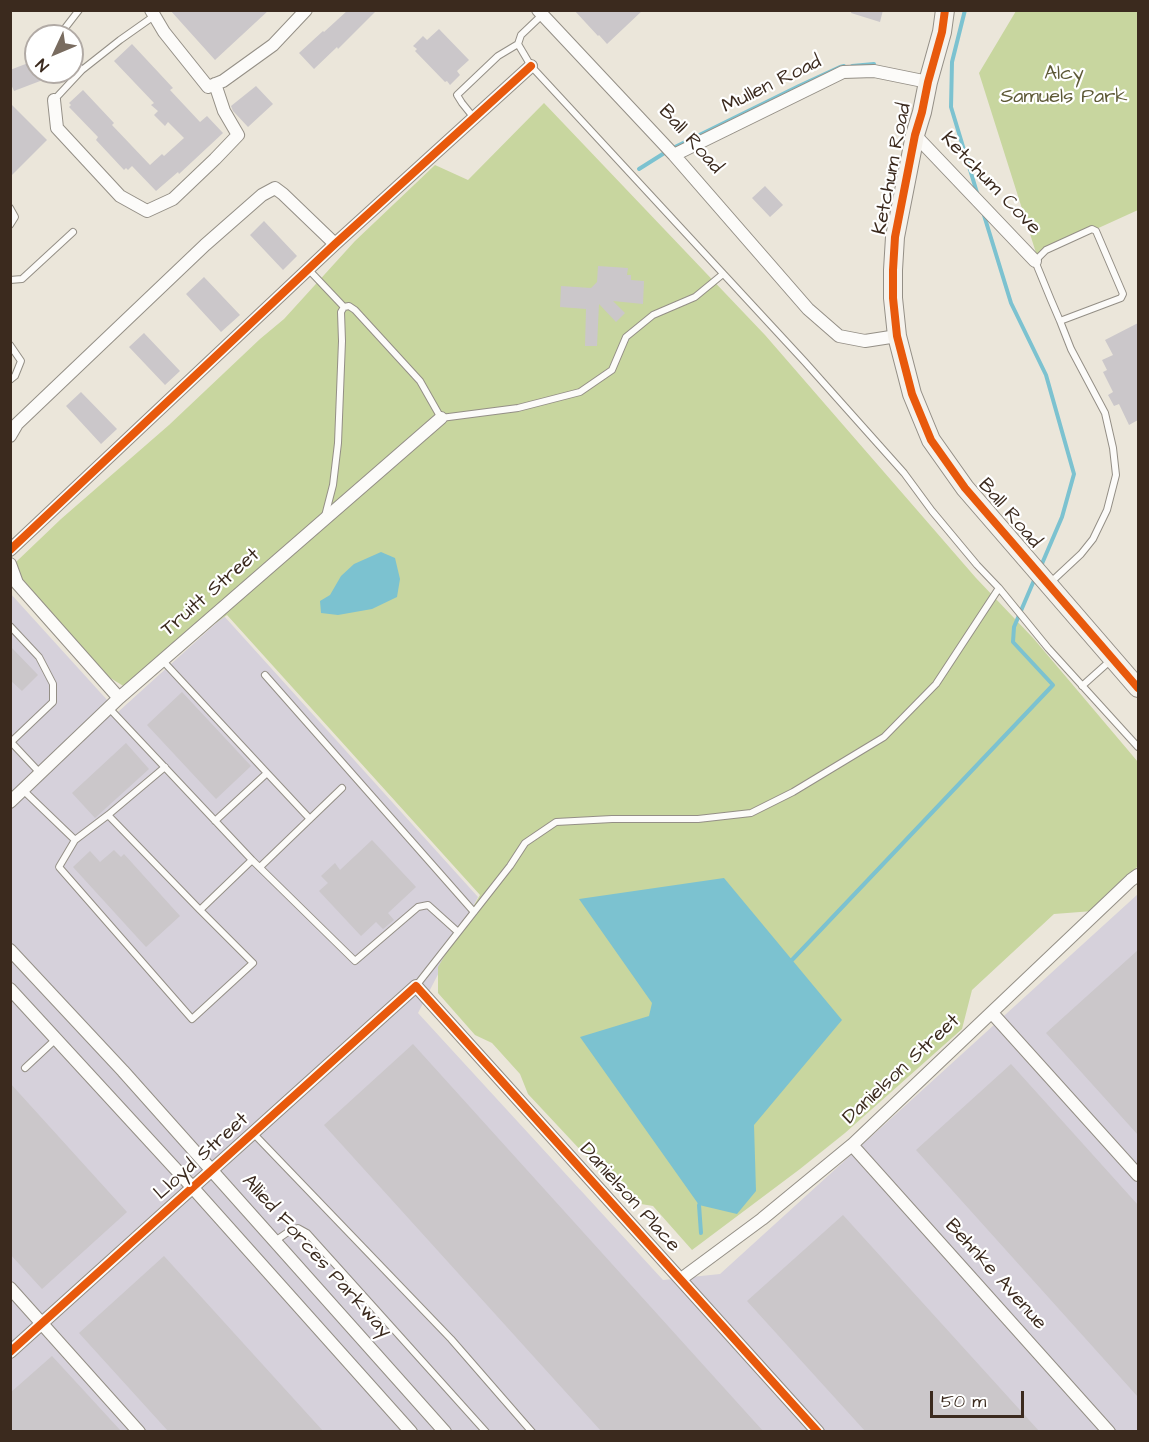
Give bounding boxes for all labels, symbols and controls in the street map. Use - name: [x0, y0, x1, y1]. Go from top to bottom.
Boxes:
- north arrow: [24, 24, 84, 84]
- street label: Mullen Road: [718, 51, 826, 119]
- text: N: [31, 54, 54, 76]
- park label: Alcy Samuels Park: [1000, 63, 1128, 110]
- street label: Ball Road: [653, 101, 727, 179]
- street label: Ketchum Road: [869, 101, 917, 237]
- street label: Ketchum Cove: [935, 128, 1045, 240]
- street label: Ball Road: [972, 474, 1046, 554]
- street label: Truitt Street: [157, 544, 265, 642]
- street label: Danielson Street: [839, 1010, 965, 1130]
- street label: Lloyd Street: [150, 1108, 254, 1206]
- street label: Danielson Place: [574, 1138, 684, 1258]
- street label: Allied Forces Parkway: [236, 1170, 396, 1344]
- street label: Behnke Avenue: [939, 1215, 1051, 1335]
- scale bar: [933, 1379, 1028, 1417]
- text: 50 m: [941, 1389, 986, 1414]

